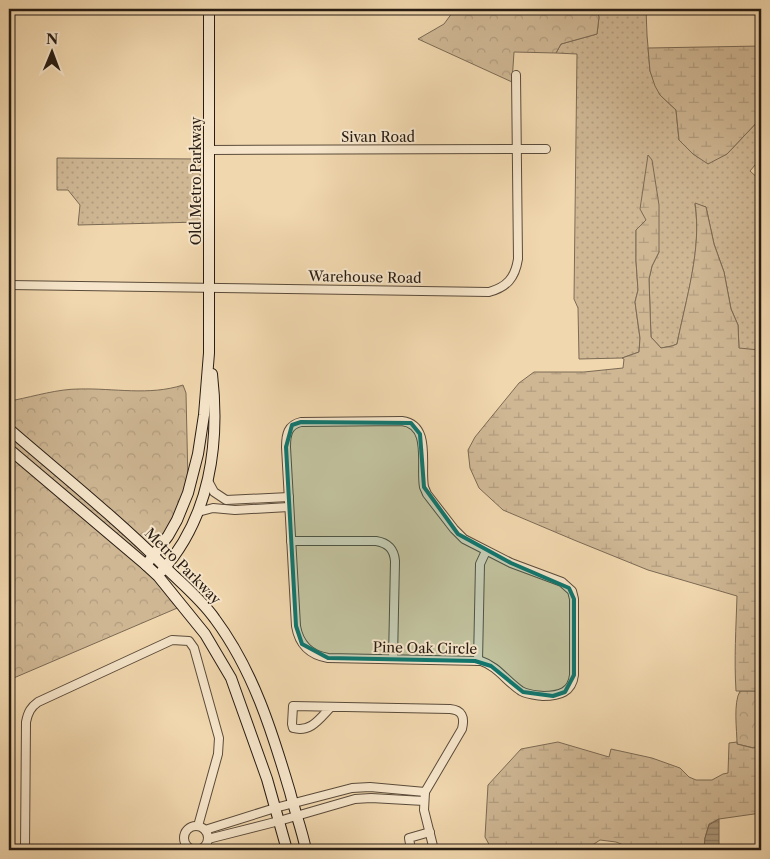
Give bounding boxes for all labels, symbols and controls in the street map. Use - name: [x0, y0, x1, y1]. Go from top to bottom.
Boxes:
- north arrow: [28, 28, 78, 78]
- text: N: [46, 30, 58, 48]
- street label: Old Metro Parkway: [187, 116, 205, 245]
- street label: Sivan Road: [341, 128, 416, 146]
- street label: Warehouse Road: [307, 267, 422, 287]
- street label: Metro Parkway: [141, 524, 225, 608]
- street label: Pine Oak Circle: [373, 638, 478, 658]

